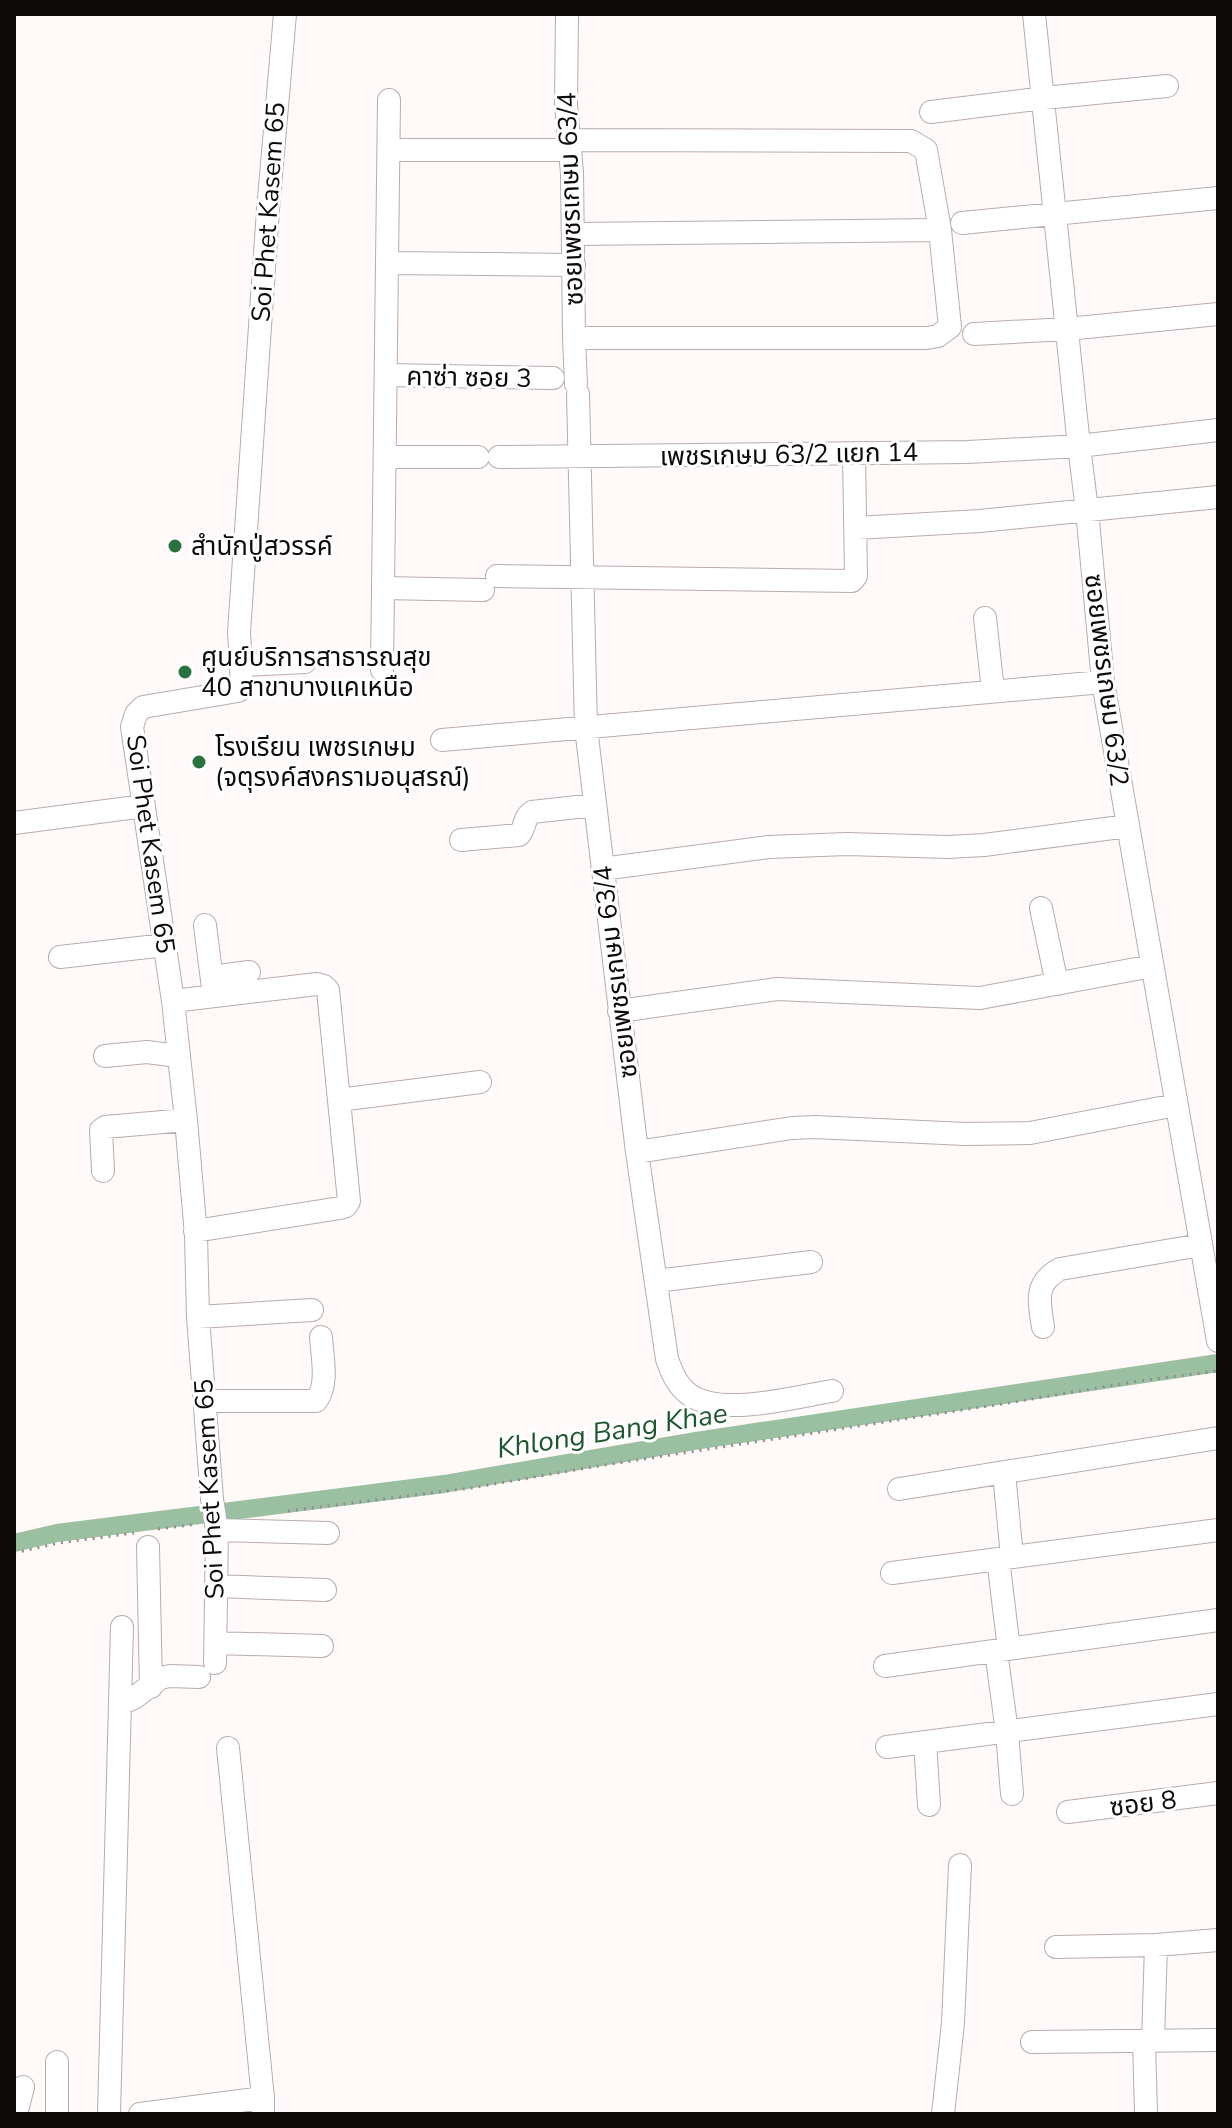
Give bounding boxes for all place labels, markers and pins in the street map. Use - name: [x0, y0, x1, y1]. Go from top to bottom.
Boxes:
- place label: สำนักปู่สวรรค์: [191, 529, 333, 564]
- marker: สำนักปู่สวรรค์: [166, 537, 184, 555]
- place label: ศูนย์บริการสาธารณสุข 40 สาขาบางแคเหนือ: [201, 640, 432, 705]
- marker: ศูนย์บริการสาธารณสุข 40 สาขาบางแคเหนือ: [176, 663, 194, 681]
- place label: โรงเรียน เพชรเกษม (จตุรงค์สงครามอนุสรณ์): [215, 730, 471, 795]
- marker: โรงเรียน เพชรเกษม (จตุรงค์สงครามอนุสรณ์): [190, 753, 208, 771]

